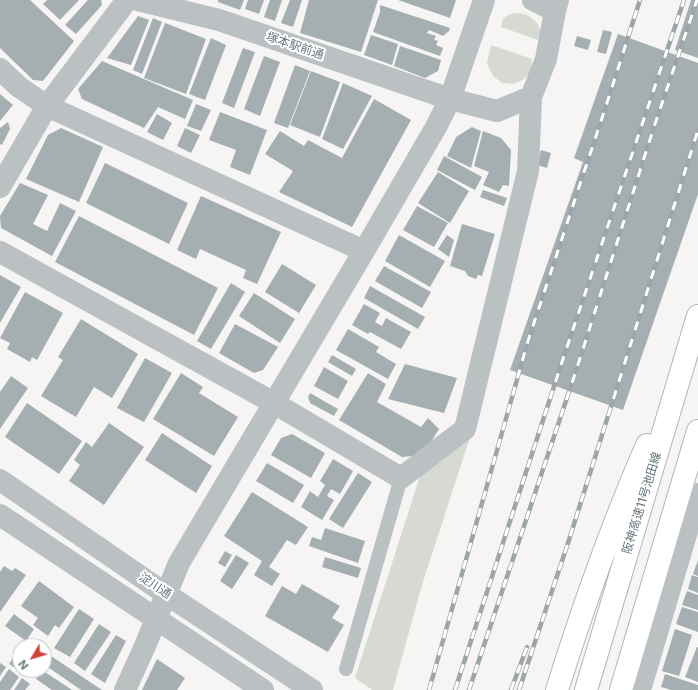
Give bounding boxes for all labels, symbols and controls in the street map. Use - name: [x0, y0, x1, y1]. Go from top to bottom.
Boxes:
- street label: 塚本駅前通: [264, 29, 326, 63]
- street label: 阪神高速11号池田線: [620, 450, 664, 556]
- street label: 淀川通: [136, 570, 174, 602]
- north arrow: [12, 638, 52, 678]
- text: N: [15, 657, 31, 672]

